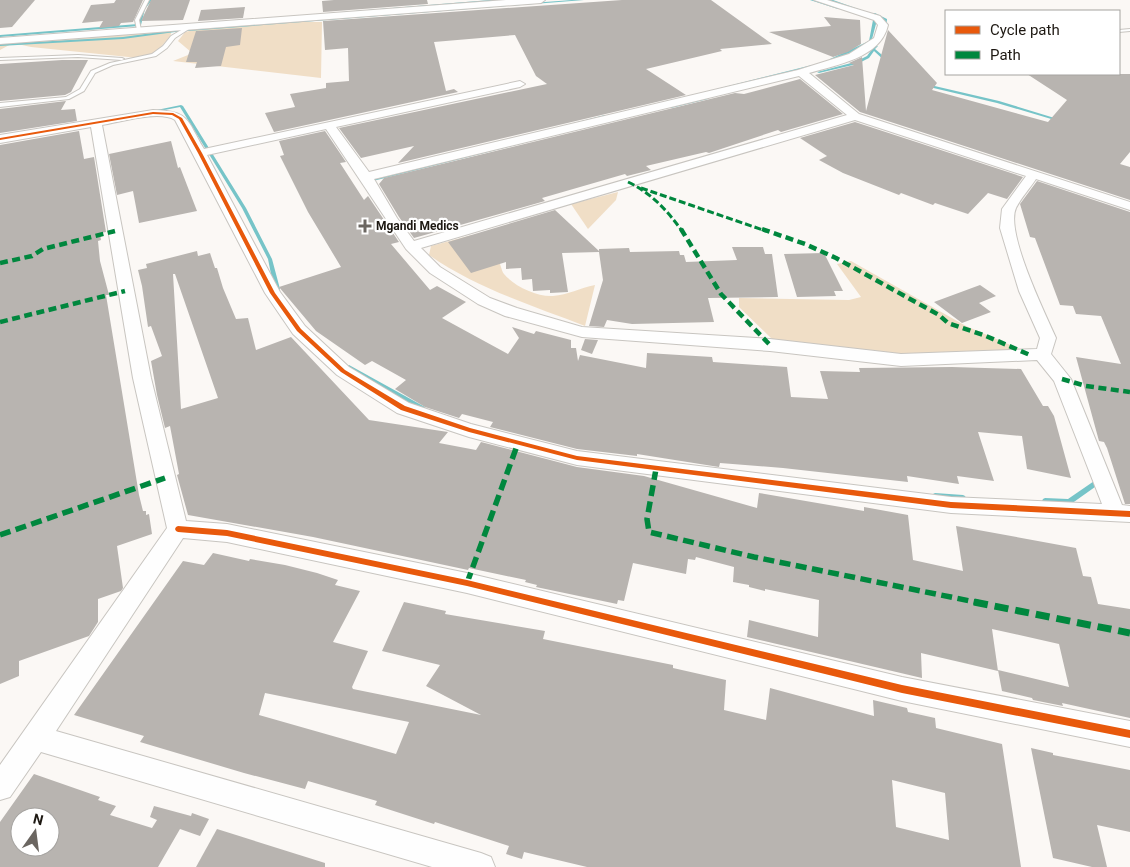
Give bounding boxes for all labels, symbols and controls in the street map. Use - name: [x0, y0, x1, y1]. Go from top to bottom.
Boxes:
- legend: [945, 10, 1120, 75]
- text: Cycle path: [990, 21, 1060, 39]
- text: Path: [990, 46, 1021, 64]
- marker: Mgandi Medics: [358, 219, 372, 233]
- place label: Mgandi Medics: [376, 219, 459, 233]
- north arrow: [10, 807, 60, 857]
- text: N: [31, 810, 45, 828]

